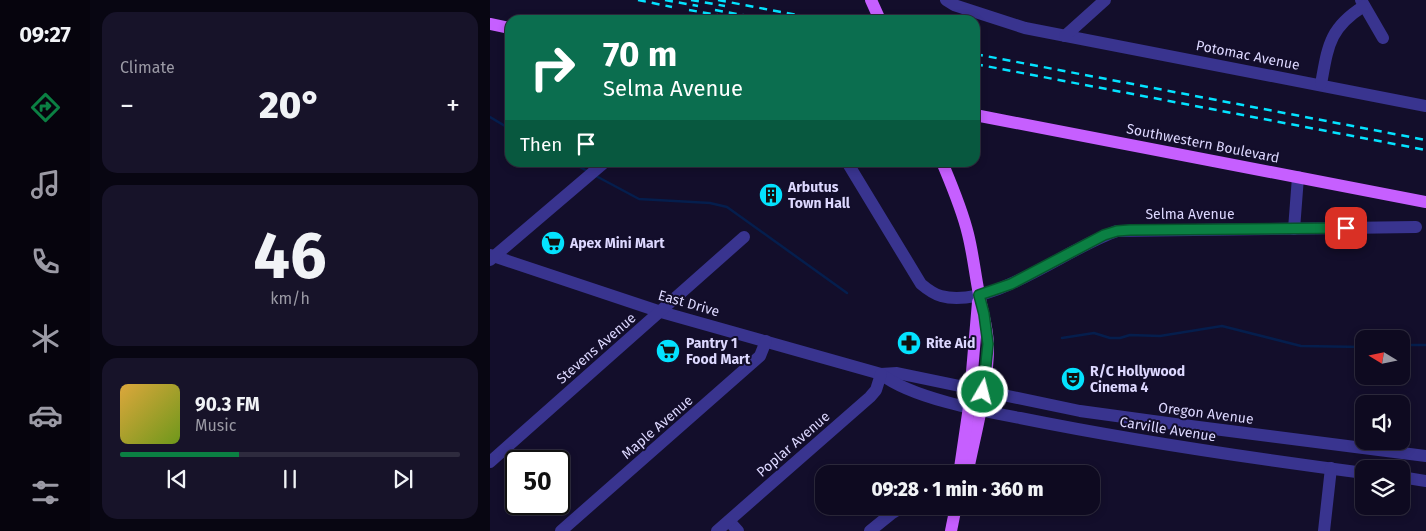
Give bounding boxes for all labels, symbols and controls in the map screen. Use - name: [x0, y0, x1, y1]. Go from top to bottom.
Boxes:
- text: 09:27: [19, 21, 71, 48]
- text: 70 m: [603, 33, 677, 75]
- icon: right: [520, 35, 585, 100]
- street label: Potomac Avenue: [1195, 37, 1301, 74]
- text: Climate: [120, 58, 175, 77]
- text: Selma Avenue: [603, 75, 743, 102]
- text: 20°: [259, 82, 321, 128]
- text: −: [120, 89, 134, 122]
- text: +: [446, 89, 460, 122]
- icon: directions: [28, 90, 63, 125]
- street label: Southwestern Boulevard: [1125, 120, 1281, 167]
- icon: arrive: [572, 130, 600, 158]
- text: Then: [520, 133, 562, 156]
- icon: music: [28, 167, 63, 202]
- place label: Arbutus Town Hall: [787, 179, 851, 212]
- building icon: Arbutus Town Hall: [758, 182, 784, 208]
- street label: Selma Avenue: [1145, 206, 1235, 223]
- pin: [1325, 207, 1367, 249]
- icon: arrive: [1332, 214, 1360, 242]
- text: 46: [253, 217, 327, 295]
- supermarket icon: Apex Mini Mart: [540, 230, 566, 256]
- place label: Apex Mini Mart: [569, 235, 665, 252]
- icon: phone: [28, 244, 63, 279]
- street label: East Drive: [656, 287, 721, 320]
- text: km/h: [270, 289, 310, 308]
- street label: Stevens Avenue: [553, 309, 639, 387]
- icon: climate: [28, 321, 63, 356]
- pharmacy icon: Rite Aid: [896, 330, 922, 356]
- north arrow: [1355, 330, 1410, 385]
- map controls: [1355, 330, 1410, 515]
- place label: Pantry 1 Food Mart: [686, 335, 751, 368]
- place label: Rite Aid: [926, 335, 975, 352]
- supermarket icon: Pantry 1 Food Mart: [655, 338, 681, 364]
- place label: R/C Hollywood Cinema 4: [1090, 363, 1185, 396]
- position arrow: [956, 365, 1008, 417]
- theatre icon: R/C Hollywood Cinema 4: [1060, 366, 1086, 392]
- street label: Maple Avenue: [618, 392, 696, 463]
- text: 90.3 FM: [195, 393, 260, 416]
- button: sound: [1355, 395, 1410, 450]
- icon: car: [28, 398, 63, 433]
- street label: Oregon Avenue: [1157, 399, 1255, 428]
- street label: Poplar Avenue: [753, 408, 833, 481]
- street label: Carville Avenue: [1118, 413, 1217, 446]
- text: Music: [195, 416, 236, 435]
- speed limit sign: 50: [505, 450, 570, 515]
- button: layers: [1355, 460, 1410, 515]
- icon: previous: [163, 465, 191, 493]
- icon: pause: [276, 465, 304, 493]
- icon: next: [389, 465, 417, 493]
- icon: filters: [28, 475, 63, 510]
- text: 09:28 · 1 min · 360 m: [871, 478, 1044, 501]

